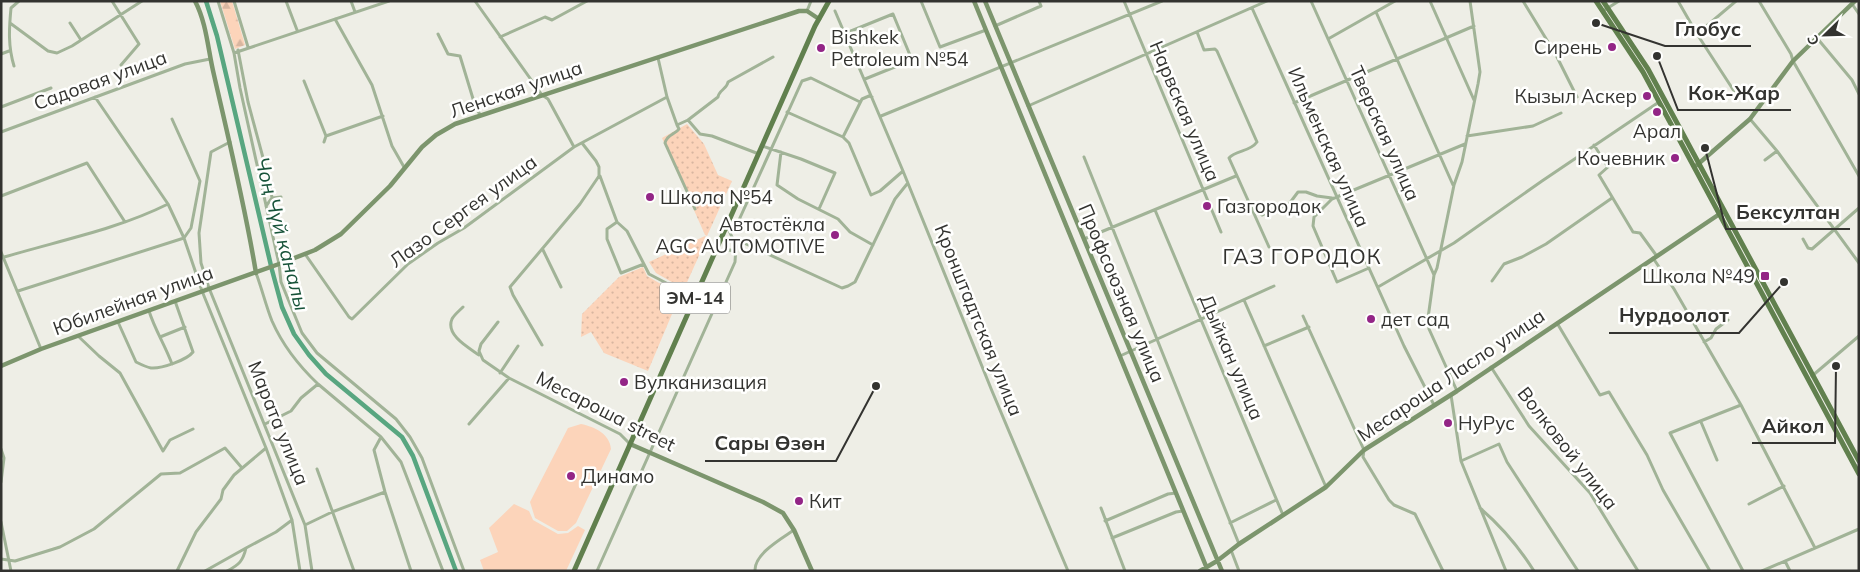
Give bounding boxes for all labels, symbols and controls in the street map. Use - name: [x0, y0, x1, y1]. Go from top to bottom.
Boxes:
- north arrow: [1800, 10, 1850, 60]
- callout: Глобус: [1665, 11, 1751, 46]
- text: Глобус: [1675, 16, 1741, 41]
- place label: Bishkek Petroleum №54: [831, 25, 968, 71]
- text: С: [1803, 32, 1823, 48]
- place label: Сирень: [1534, 35, 1602, 59]
- street label: Нарвская улица: [1145, 37, 1225, 185]
- marker: Сирень: [1606, 41, 1618, 53]
- marker: Bishkek Petroleum №54: [815, 42, 827, 54]
- street label: Садовая улица: [30, 45, 170, 115]
- street label: Ленская улица: [447, 55, 585, 123]
- street label: Тверская улица: [1345, 62, 1425, 204]
- street label: Ильменская улица: [1283, 63, 1375, 231]
- callout: Кок-Жар: [1678, 75, 1791, 110]
- text: Кок-Жар: [1688, 80, 1780, 105]
- place label: Кызыл Аскер: [1515, 84, 1637, 108]
- marker: Кызыл Аскер: [1641, 90, 1653, 102]
- marker: Арал: [1651, 106, 1663, 118]
- place label: Арал: [1633, 119, 1681, 143]
- place label: Кочевник: [1577, 146, 1666, 170]
- street label: Лазо Сергея улица: [385, 149, 541, 273]
- marker: Кочевник: [1669, 152, 1681, 164]
- water label: Чоң Чүй каналы: [250, 154, 315, 314]
- place label: Школа №54: [660, 185, 773, 209]
- marker: Школа №54: [644, 191, 656, 203]
- place label: Газгородок: [1217, 194, 1322, 218]
- callout: Бексултан: [1726, 194, 1850, 229]
- text: Бексултан: [1736, 199, 1840, 224]
- street label: Профсоюзная улица: [1074, 200, 1170, 386]
- marker: Газгородок: [1201, 200, 1213, 212]
- place label: Автостёкла AGC AUTOMOTIVE: [655, 212, 825, 258]
- street label: Кронштадтская улица: [930, 221, 1028, 419]
- marker: Автостёкла AGC AUTOMOTIVE: [829, 229, 841, 241]
- district label: ГАЗ ГОРОДОК: [1222, 243, 1382, 269]
- street label: Юбилейная улица: [50, 260, 216, 340]
- place label: Школа №49: [1642, 264, 1755, 288]
- marker: Школа №49: [1759, 270, 1771, 282]
- road number: ЭМ-14: [660, 282, 730, 314]
- street label: Дыйкан улица: [1195, 291, 1269, 423]
- callout: Нурдоолот: [1609, 298, 1739, 333]
- text: Нурдоолот: [1619, 302, 1729, 327]
- street label: Месароша Ласло улица: [1353, 303, 1549, 447]
- place label: дет сад: [1381, 307, 1450, 331]
- marker: дет сад: [1365, 313, 1377, 325]
- street label: Марата улица: [243, 357, 315, 489]
- street label: Месароша street: [532, 366, 680, 457]
- place label: Вулканизация: [634, 370, 767, 394]
- marker: Вулканизация: [618, 376, 630, 388]
- street label: Волковой улица: [1513, 382, 1623, 514]
- callout: Айкол: [1752, 408, 1835, 443]
- place label: НуРус: [1458, 411, 1515, 435]
- text: Айкол: [1762, 413, 1824, 438]
- marker: НуРус: [1442, 417, 1454, 429]
- callout: Сары Өзөн: [705, 426, 836, 461]
- text: Сары Өзөн: [715, 430, 825, 455]
- place label: Динамо: [581, 464, 654, 488]
- marker: Динамо: [565, 470, 577, 482]
- place label: Кит: [809, 489, 842, 513]
- marker: Кит: [793, 495, 805, 507]

